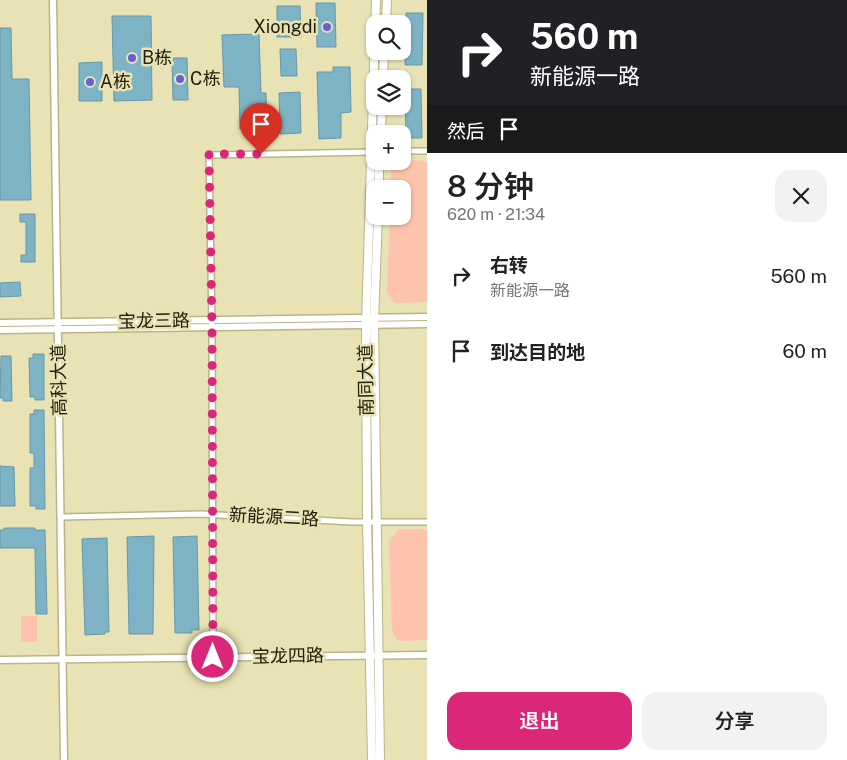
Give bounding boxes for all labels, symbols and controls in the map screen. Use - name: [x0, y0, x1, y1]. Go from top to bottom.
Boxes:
- map controls: [366, 15, 411, 225]
- button: search: [366, 15, 411, 60]
- place label: Xiongdi: [253, 16, 317, 37]
- text: 560 m: [530, 16, 638, 57]
- icon: right: [447, 20, 512, 85]
- marker: Xiongdi: [321, 21, 333, 33]
- place label: B栋: [142, 47, 172, 68]
- marker: B栋: [126, 52, 138, 64]
- text: 新能源一路: [530, 63, 640, 89]
- place label: C栋: [190, 68, 220, 89]
- button: layers: [366, 70, 411, 115]
- place label: A栋: [100, 71, 131, 92]
- marker: C栋: [174, 73, 186, 85]
- marker: A栋: [84, 76, 96, 88]
- pin: [240, 103, 282, 154]
- icon: arrive: [247, 110, 275, 138]
- icon: arrive: [495, 115, 523, 143]
- text: 然后: [447, 120, 485, 142]
- button: +: [366, 125, 411, 170]
- text: 8 分钟: [447, 168, 534, 204]
- button: close: [775, 170, 827, 222]
- button: −: [366, 180, 411, 225]
- text: 620 m · 21:34: [447, 205, 545, 224]
- text: 右转: [490, 254, 528, 276]
- icon: right: [447, 262, 475, 290]
- text: 560 m: [770, 265, 827, 287]
- text: 新能源一路: [490, 281, 570, 300]
- street label: 宝龙三路: [118, 309, 190, 332]
- icon: arrive: [447, 337, 475, 365]
- text: 60 m: [783, 340, 827, 362]
- text: 到达目的地: [490, 341, 585, 363]
- street label: 高科大道: [47, 344, 70, 416]
- street label: 南同大道: [354, 344, 377, 416]
- street label: 新能源二路: [229, 504, 320, 529]
- position arrow: [186, 630, 238, 682]
- street label: 宝龙四路: [252, 644, 324, 667]
- button: 退出: [447, 692, 632, 750]
- button: 分享: [642, 692, 827, 750]

